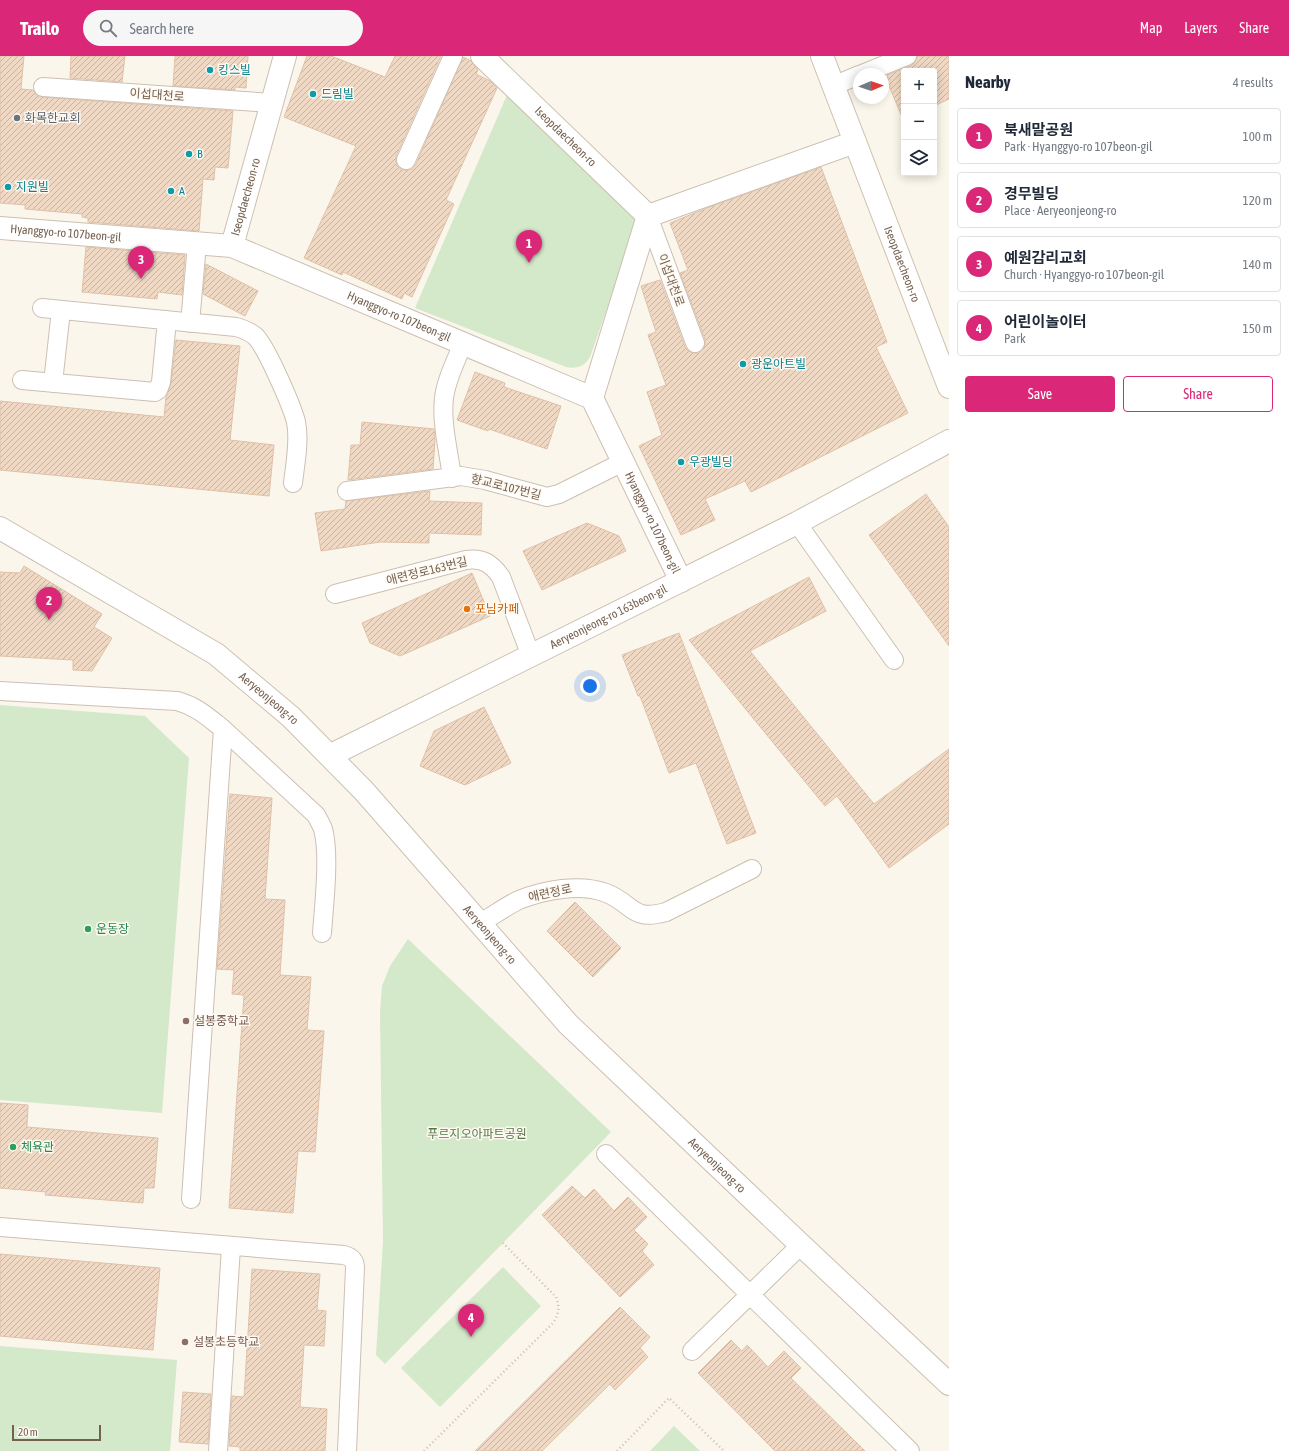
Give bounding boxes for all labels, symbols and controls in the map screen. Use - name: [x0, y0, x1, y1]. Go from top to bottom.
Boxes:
- search box: [83, 10, 363, 46]
- text: Trailo: [20, 17, 59, 39]
- icon: search: [97, 17, 119, 39]
- text: Search here: [129, 20, 194, 37]
- text: Map: [1140, 20, 1162, 36]
- text: Layers: [1184, 20, 1217, 36]
- text: Share: [1239, 20, 1269, 36]
- place label: 킹스빌: [218, 63, 251, 77]
- marker: 킹스빌: [205, 65, 215, 75]
- north arrow: [853, 68, 889, 104]
- map controls: [901, 68, 937, 176]
- button: +: [901, 68, 937, 104]
- text: Nearby: [965, 72, 1011, 92]
- text: 4 results: [1233, 75, 1273, 90]
- street label: 이섭대천로: [129, 86, 185, 104]
- place label: 드림빌: [321, 87, 354, 101]
- marker: 드림빌: [308, 89, 318, 99]
- street label: Iseopdaecheon-ro: [532, 104, 599, 170]
- button: −: [901, 104, 937, 140]
- place label: 화목한교회: [25, 111, 80, 125]
- marker: 화목한교회: [12, 113, 22, 123]
- text: 북새말공원: [1004, 121, 1073, 138]
- text: 1: [976, 129, 982, 144]
- text: 100 m: [1243, 129, 1272, 144]
- text: Park · Hyanggyo-ro 107beon-gil: [1004, 139, 1152, 154]
- button: layers: [901, 140, 937, 176]
- place label: B: [197, 147, 203, 161]
- marker: B: [184, 149, 194, 159]
- street label: Iseopdaecheon-ro: [228, 156, 263, 237]
- place label: 지원빌: [16, 180, 49, 194]
- marker: 지원빌: [3, 182, 13, 192]
- place label: A: [179, 184, 185, 198]
- text: 경무빌딩: [1004, 185, 1059, 202]
- marker: A: [166, 186, 176, 196]
- text: 2: [976, 193, 982, 208]
- text: 120 m: [1243, 193, 1272, 208]
- text: Place · Aeryeonjeong-ro: [1004, 203, 1117, 218]
- street label: Hyanggyo-ro 107beon-gil: [10, 222, 123, 244]
- street label: Iseopdaecheon-ro: [881, 224, 923, 304]
- pin: 1: [516, 230, 542, 263]
- pin: 3: [128, 246, 154, 279]
- text: 예원감리교회: [1004, 249, 1087, 266]
- street label: 이섭대천로: [655, 252, 687, 308]
- text: 3: [976, 257, 982, 272]
- text: 140 m: [1243, 257, 1272, 272]
- text: Church · Hyanggyo-ro 107beon-gil: [1004, 267, 1164, 282]
- street label: Hyanggyo-ro 107beon-gil: [345, 288, 454, 345]
- text: 어린이놀이터: [1004, 313, 1087, 330]
- text: 4: [976, 321, 982, 336]
- text: 150 m: [1243, 321, 1272, 336]
- text: Park: [1004, 331, 1026, 346]
- place label: 광운아트빌: [751, 357, 806, 371]
- marker: 광운아트빌: [738, 359, 748, 369]
- button: Save: [965, 376, 1115, 412]
- button: Share: [1123, 376, 1273, 412]
- place label: 우광빌딩: [689, 455, 733, 469]
- marker: 우광빌딩: [676, 457, 686, 467]
- street label: Hyanggyo-ro 107beon-gil: [622, 469, 684, 576]
- street label: 향교로107번길: [469, 471, 543, 503]
- street label: 애련정로163번길: [385, 554, 469, 588]
- street label: Aeryeonjeong-ro 163beon-gil: [548, 581, 670, 652]
- pin: 2: [36, 587, 62, 620]
- place label: 포님카페: [475, 602, 519, 616]
- marker: 포님카페: [462, 604, 472, 614]
- street label: Aeryeonjeong-ro: [236, 669, 302, 728]
- your location: [580, 676, 600, 696]
- street label: 애련정로: [527, 882, 573, 904]
- street label: Aeryeonjeong-ro: [460, 902, 520, 967]
- place label: 운동장: [96, 922, 129, 936]
- marker: 운동장: [83, 924, 93, 934]
- place label: 설봉중학교: [194, 1014, 249, 1028]
- marker: 설봉중학교: [181, 1016, 191, 1026]
- park label: 푸르지오아파트공원: [427, 1127, 527, 1141]
- street label: Aeryeonjeong-ro: [685, 1135, 749, 1196]
- place label: 체육관: [21, 1140, 54, 1154]
- marker: 체육관: [8, 1142, 18, 1152]
- pin: 4: [458, 1304, 484, 1337]
- place label: 설봉초등학교: [193, 1335, 259, 1349]
- marker: 설봉초등학교: [180, 1337, 190, 1347]
- scale bar: [12, 1423, 101, 1442]
- text: 20 m: [18, 1426, 38, 1438]

